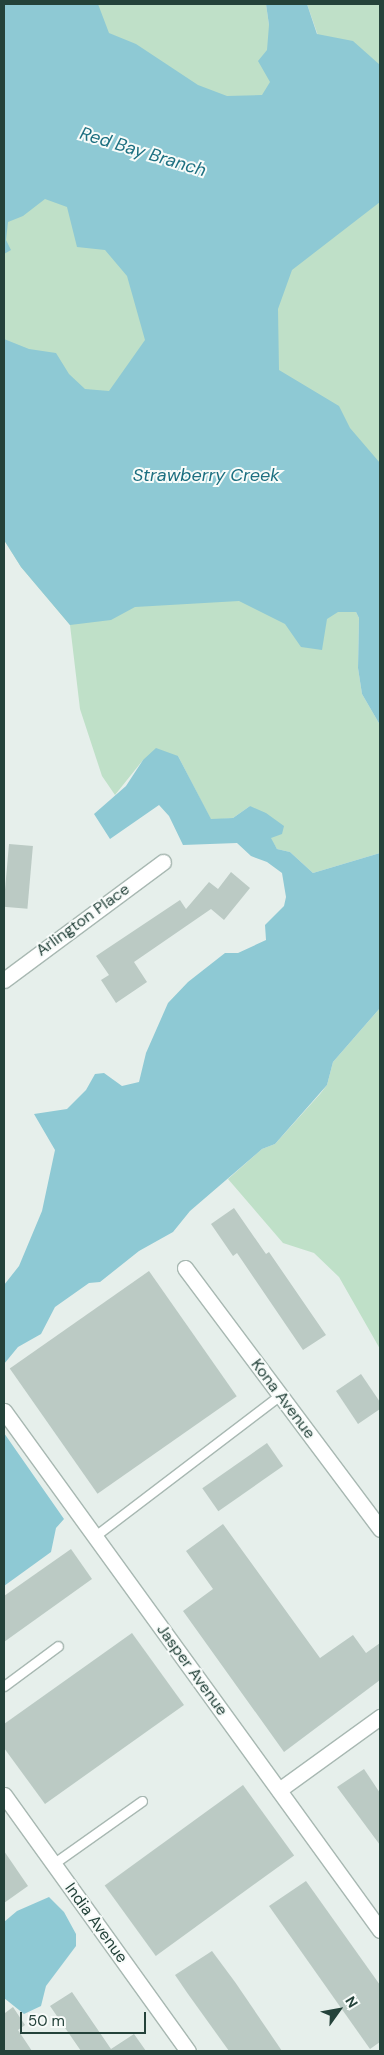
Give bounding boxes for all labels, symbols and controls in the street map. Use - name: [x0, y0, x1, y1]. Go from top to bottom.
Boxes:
- water label: Red Bay Branch: [77, 123, 209, 181]
- water label: Strawberry Creek: [133, 464, 279, 486]
- street label: Arlington Place: [33, 880, 133, 960]
- street label: Kona Avenue: [247, 1355, 319, 1443]
- street label: Jasper Avenue: [152, 1621, 232, 1719]
- street label: India Avenue: [61, 1879, 131, 1967]
- north arrow: [314, 1985, 364, 2035]
- text: N: [341, 1993, 362, 2011]
- scale bar: [22, 2002, 149, 2034]
- text: 50 m: [28, 2011, 65, 2031]

